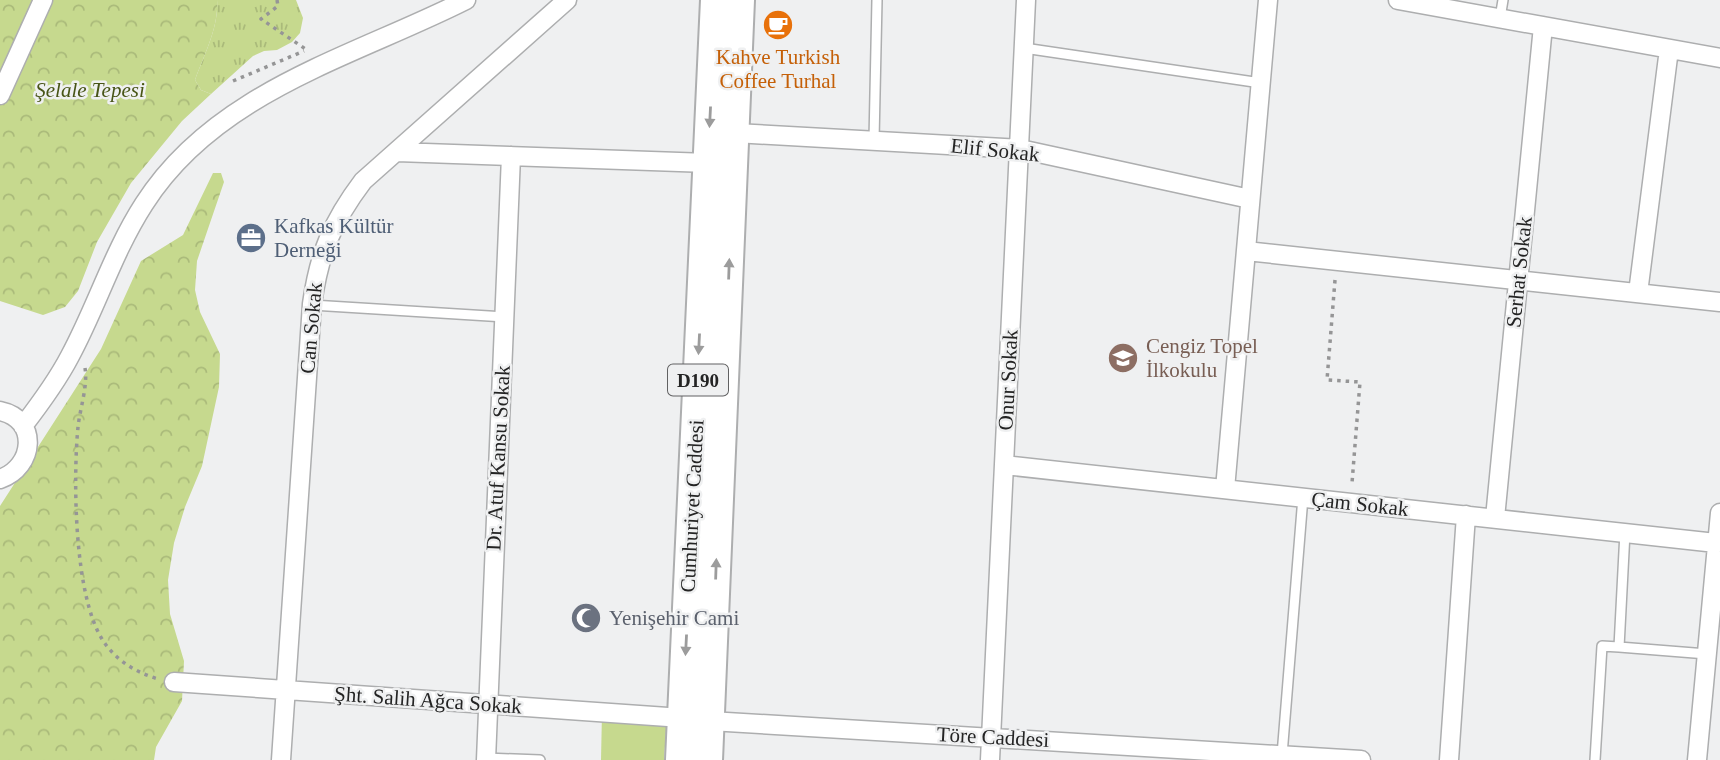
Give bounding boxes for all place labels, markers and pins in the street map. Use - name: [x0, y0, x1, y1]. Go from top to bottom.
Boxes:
- cafe icon: Kahve Turkish Coffee Turhal: [761, 8, 795, 42]
- place label: Kahve Turkish Coffee Turhal: [716, 45, 841, 93]
- place label: Kafkas Kültür Derneği: [274, 214, 394, 262]
- office icon: Kafkas Kültür Derneği: [234, 221, 268, 255]
- place label: Cengiz Topel İlkokulu: [1146, 334, 1258, 382]
- school or university icon: Cengiz Topel İlkokulu: [1106, 341, 1140, 375]
- mosque icon: Yenişehir Cami: [569, 601, 603, 635]
- place label: Yenişehir Cami: [609, 606, 739, 630]

